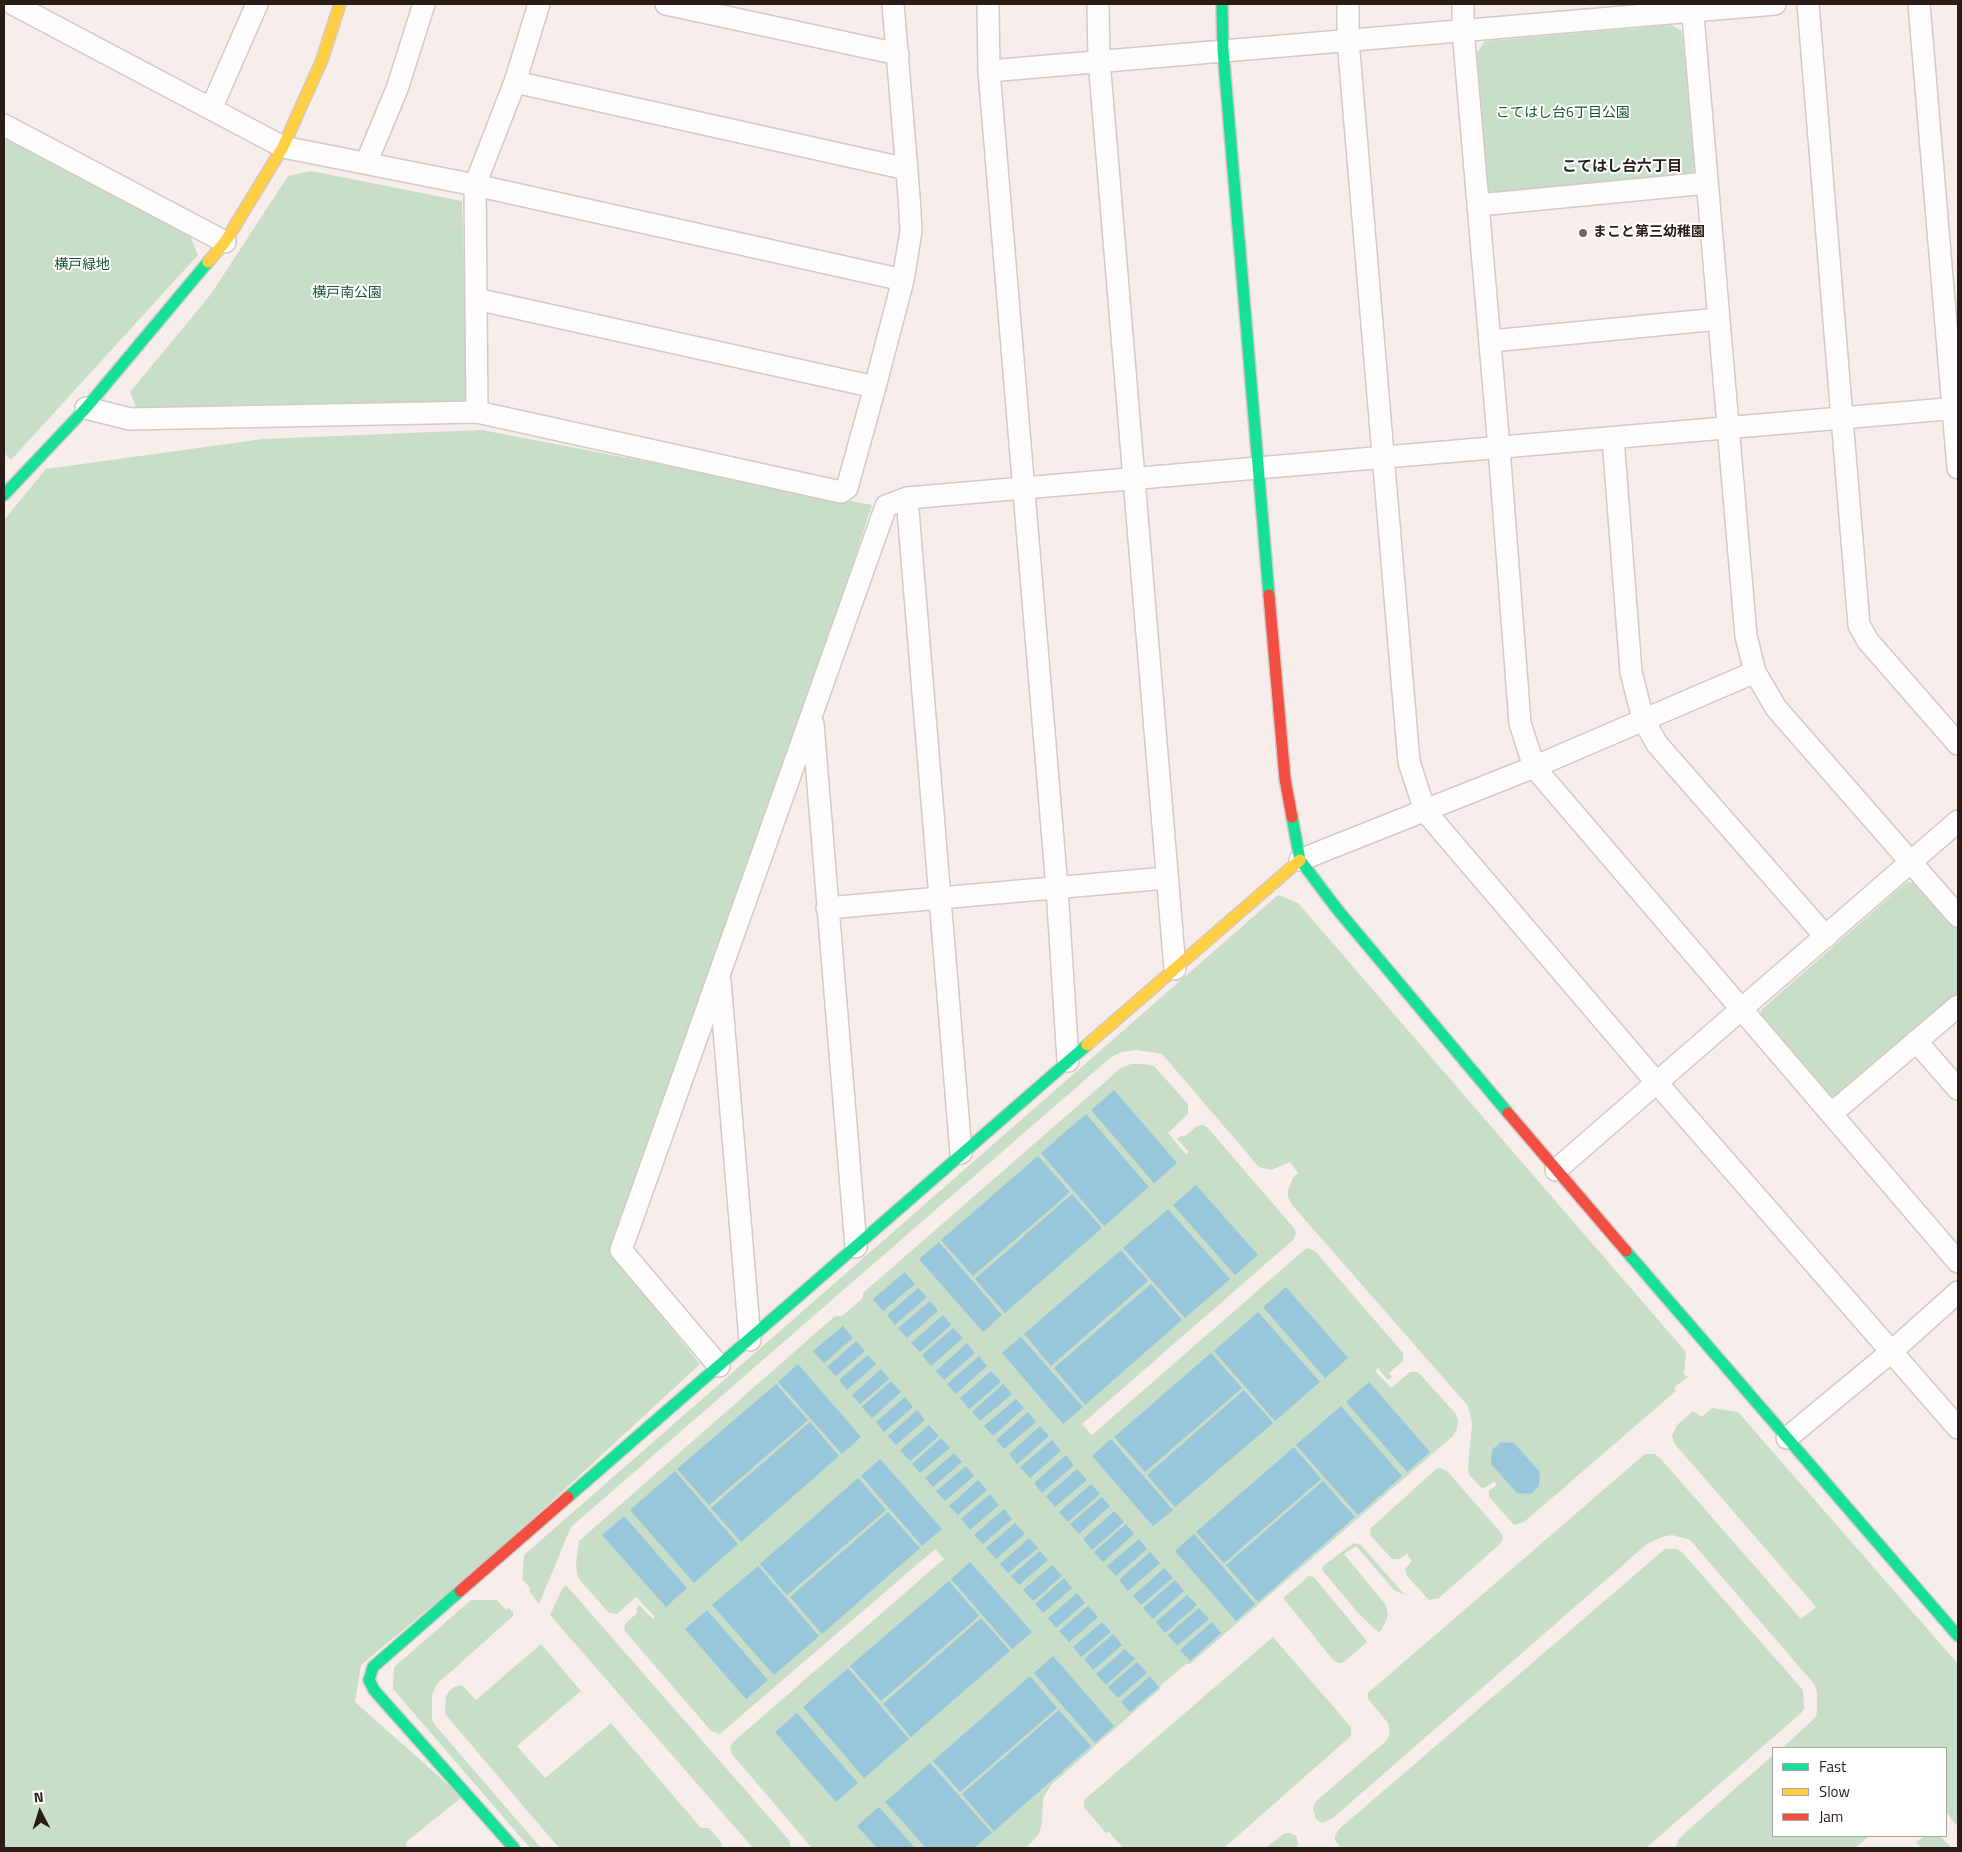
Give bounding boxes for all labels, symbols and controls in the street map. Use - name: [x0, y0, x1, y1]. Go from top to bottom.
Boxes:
- park label: こてはし台6丁目公園: [1496, 106, 1630, 122]
- district label: こてはし台六丁目: [1562, 158, 1682, 176]
- place label: まこと第三幼稚園: [1593, 225, 1705, 241]
- marker: まこと第三幼稚園: [1577, 227, 1589, 239]
- park label: 横戸緑地: [54, 258, 110, 274]
- park label: 横戸南公園: [312, 286, 382, 302]
- legend: [1772, 1747, 1947, 1837]
- text: Fast: [1819, 1755, 1846, 1778]
- text: Slow: [1819, 1780, 1850, 1803]
- text: N: [33, 1786, 44, 1807]
- north arrow: [15, 1787, 65, 1837]
- text: Jam: [1819, 1805, 1843, 1828]

